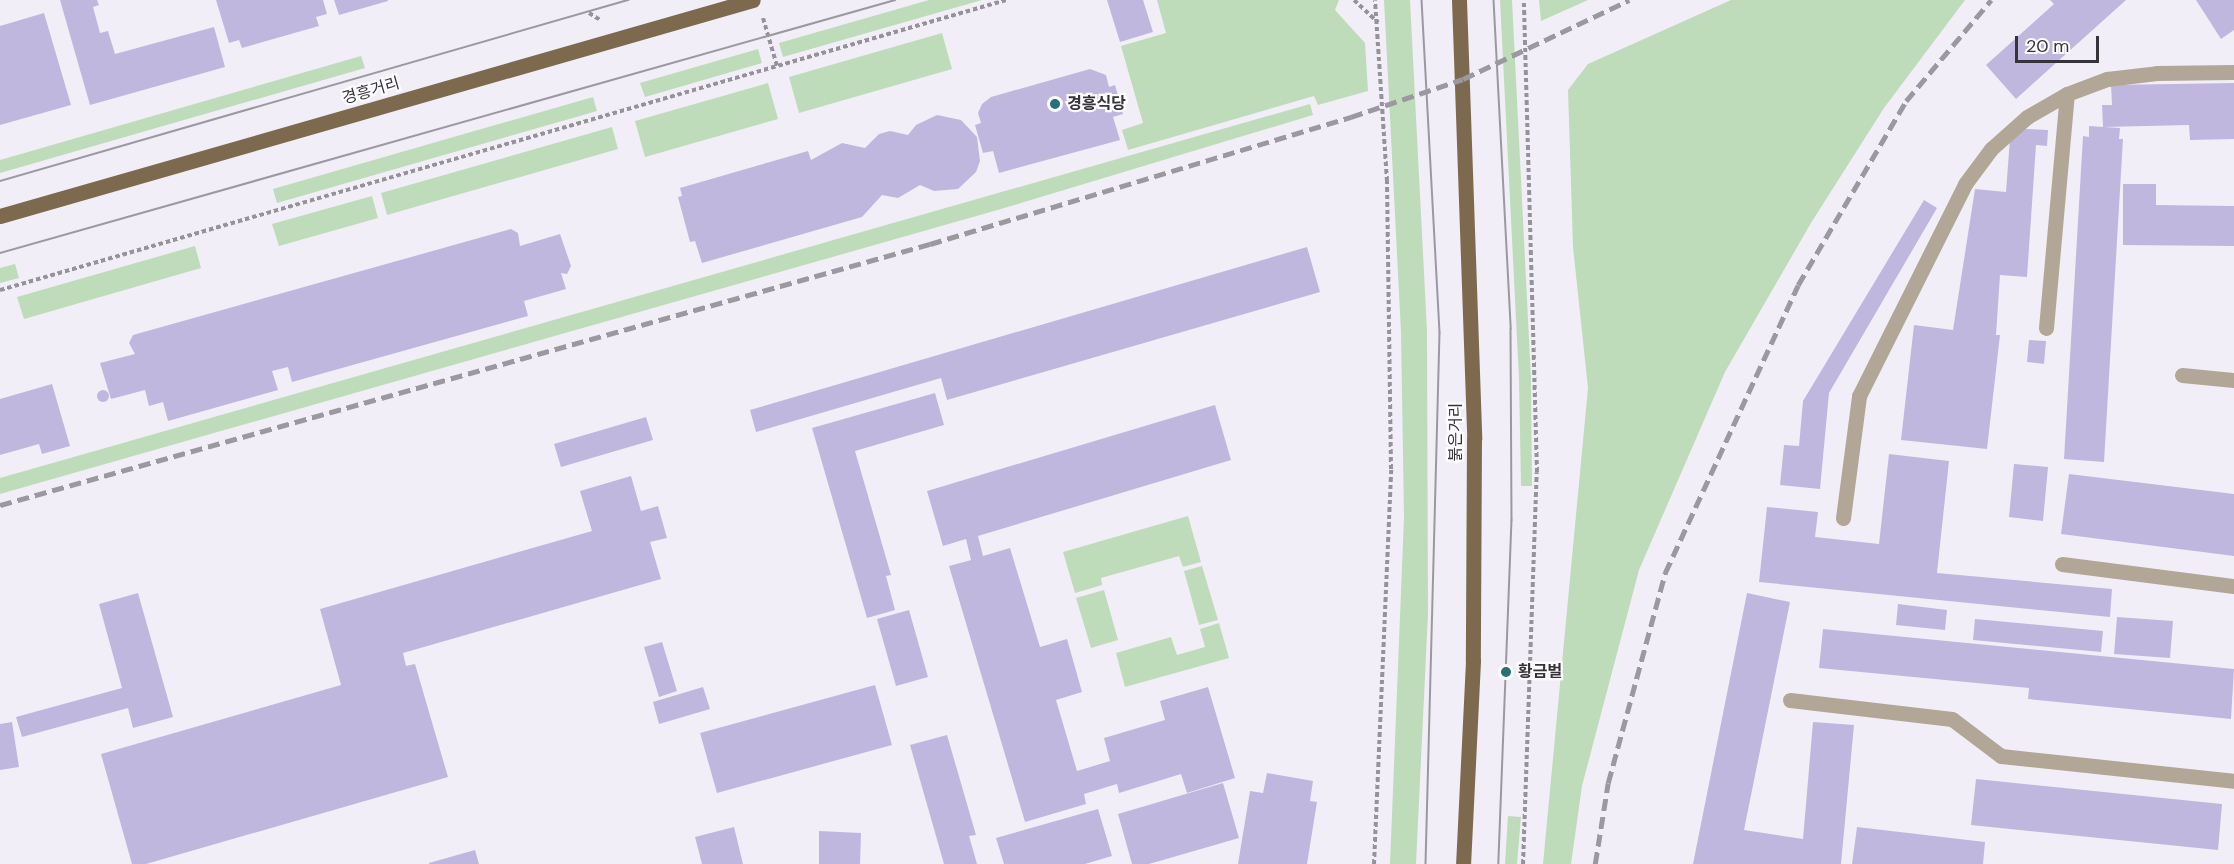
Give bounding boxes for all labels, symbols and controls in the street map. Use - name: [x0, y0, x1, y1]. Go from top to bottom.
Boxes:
- scale bar: [2018, 24, 2102, 62]
- text: 20 m: [2026, 34, 2069, 58]
- street label: 경흥거리: [340, 74, 402, 108]
- place label: 경흥식당: [1067, 94, 1126, 114]
- marker: 경흥식당: [1048, 97, 1062, 111]
- street label: 붉은거리: [1446, 403, 1466, 461]
- place label: 황금벌: [1518, 662, 1562, 682]
- marker: 황금벌: [1499, 665, 1513, 679]

